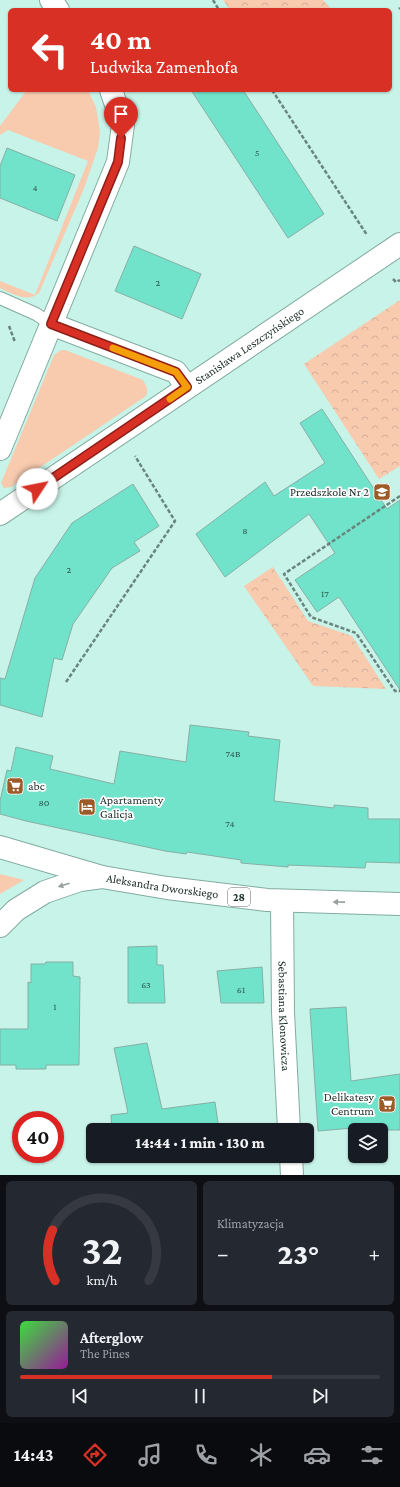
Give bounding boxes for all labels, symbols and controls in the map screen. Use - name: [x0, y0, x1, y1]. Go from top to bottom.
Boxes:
- icon: left: [24, 24, 76, 76]
- text: 40 m: [90, 24, 151, 55]
- text: Ludwika Zamenhofa: [90, 57, 238, 77]
- pin: [104, 97, 138, 138]
- icon: arrive: [110, 103, 132, 125]
- house number: 5: [255, 147, 260, 158]
- house number: 4: [32, 182, 38, 193]
- house number: 2: [156, 277, 161, 288]
- street label: Stanisława Leszczyńskiego: [192, 304, 307, 387]
- position arrow: [16, 468, 58, 510]
- school or university icon: Przedszkole Nr 2: [372, 482, 392, 502]
- place label: Przedszkole Nr 2: [290, 485, 369, 499]
- house number: 8: [242, 525, 248, 536]
- house number: 2: [67, 564, 72, 575]
- house number: 17: [321, 588, 329, 599]
- house number: 74B: [226, 748, 241, 759]
- supermarket icon: abc: [5, 776, 25, 796]
- place label: abc: [28, 779, 45, 793]
- place label: Apartamenty Galicja: [100, 793, 164, 821]
- house number: 80: [38, 797, 50, 808]
- hotel icon: Apartamenty Galicja: [77, 797, 97, 817]
- house number: 74: [225, 818, 235, 829]
- street label: Aleksandra Dworskiego: [105, 871, 219, 901]
- one-way arrow: [58, 882, 70, 888]
- road number: 28: [228, 888, 250, 906]
- one-way arrow: [333, 899, 345, 906]
- street label: Sebastiana Klonowicza: [276, 961, 293, 1072]
- house number: 63: [141, 979, 151, 990]
- house number: 61: [237, 984, 245, 995]
- house number: 1: [53, 1001, 57, 1012]
- place label: Delikatesy Centrum: [324, 1090, 374, 1118]
- supermarket icon: Delikatesy Centrum: [377, 1094, 397, 1114]
- speed limit sign: 40: [12, 1111, 64, 1163]
- map controls: [348, 1123, 388, 1163]
- button: layers: [348, 1123, 388, 1163]
- text: 14:44 · 1 min · 130 m: [135, 1135, 265, 1151]
- text: Klimatyzacja: [217, 1216, 284, 1231]
- text: 32: [81, 1227, 122, 1273]
- text: 23°: [278, 1237, 320, 1270]
- text: −: [217, 1241, 229, 1266]
- text: +: [368, 1241, 380, 1266]
- text: km/h: [86, 1272, 117, 1288]
- text: Afterglow: [80, 1330, 143, 1346]
- text: The Pines: [80, 1346, 130, 1361]
- icon: previous: [69, 1385, 91, 1407]
- icon: pause: [189, 1385, 211, 1407]
- icon: next: [309, 1385, 331, 1407]
- icon: directions: [81, 1441, 109, 1469]
- icon: music: [136, 1441, 164, 1469]
- icon: phone: [192, 1441, 220, 1469]
- icon: climate: [247, 1441, 275, 1469]
- icon: car: [303, 1441, 331, 1469]
- icon: filters: [358, 1441, 386, 1469]
- text: 14:43: [14, 1445, 53, 1465]

